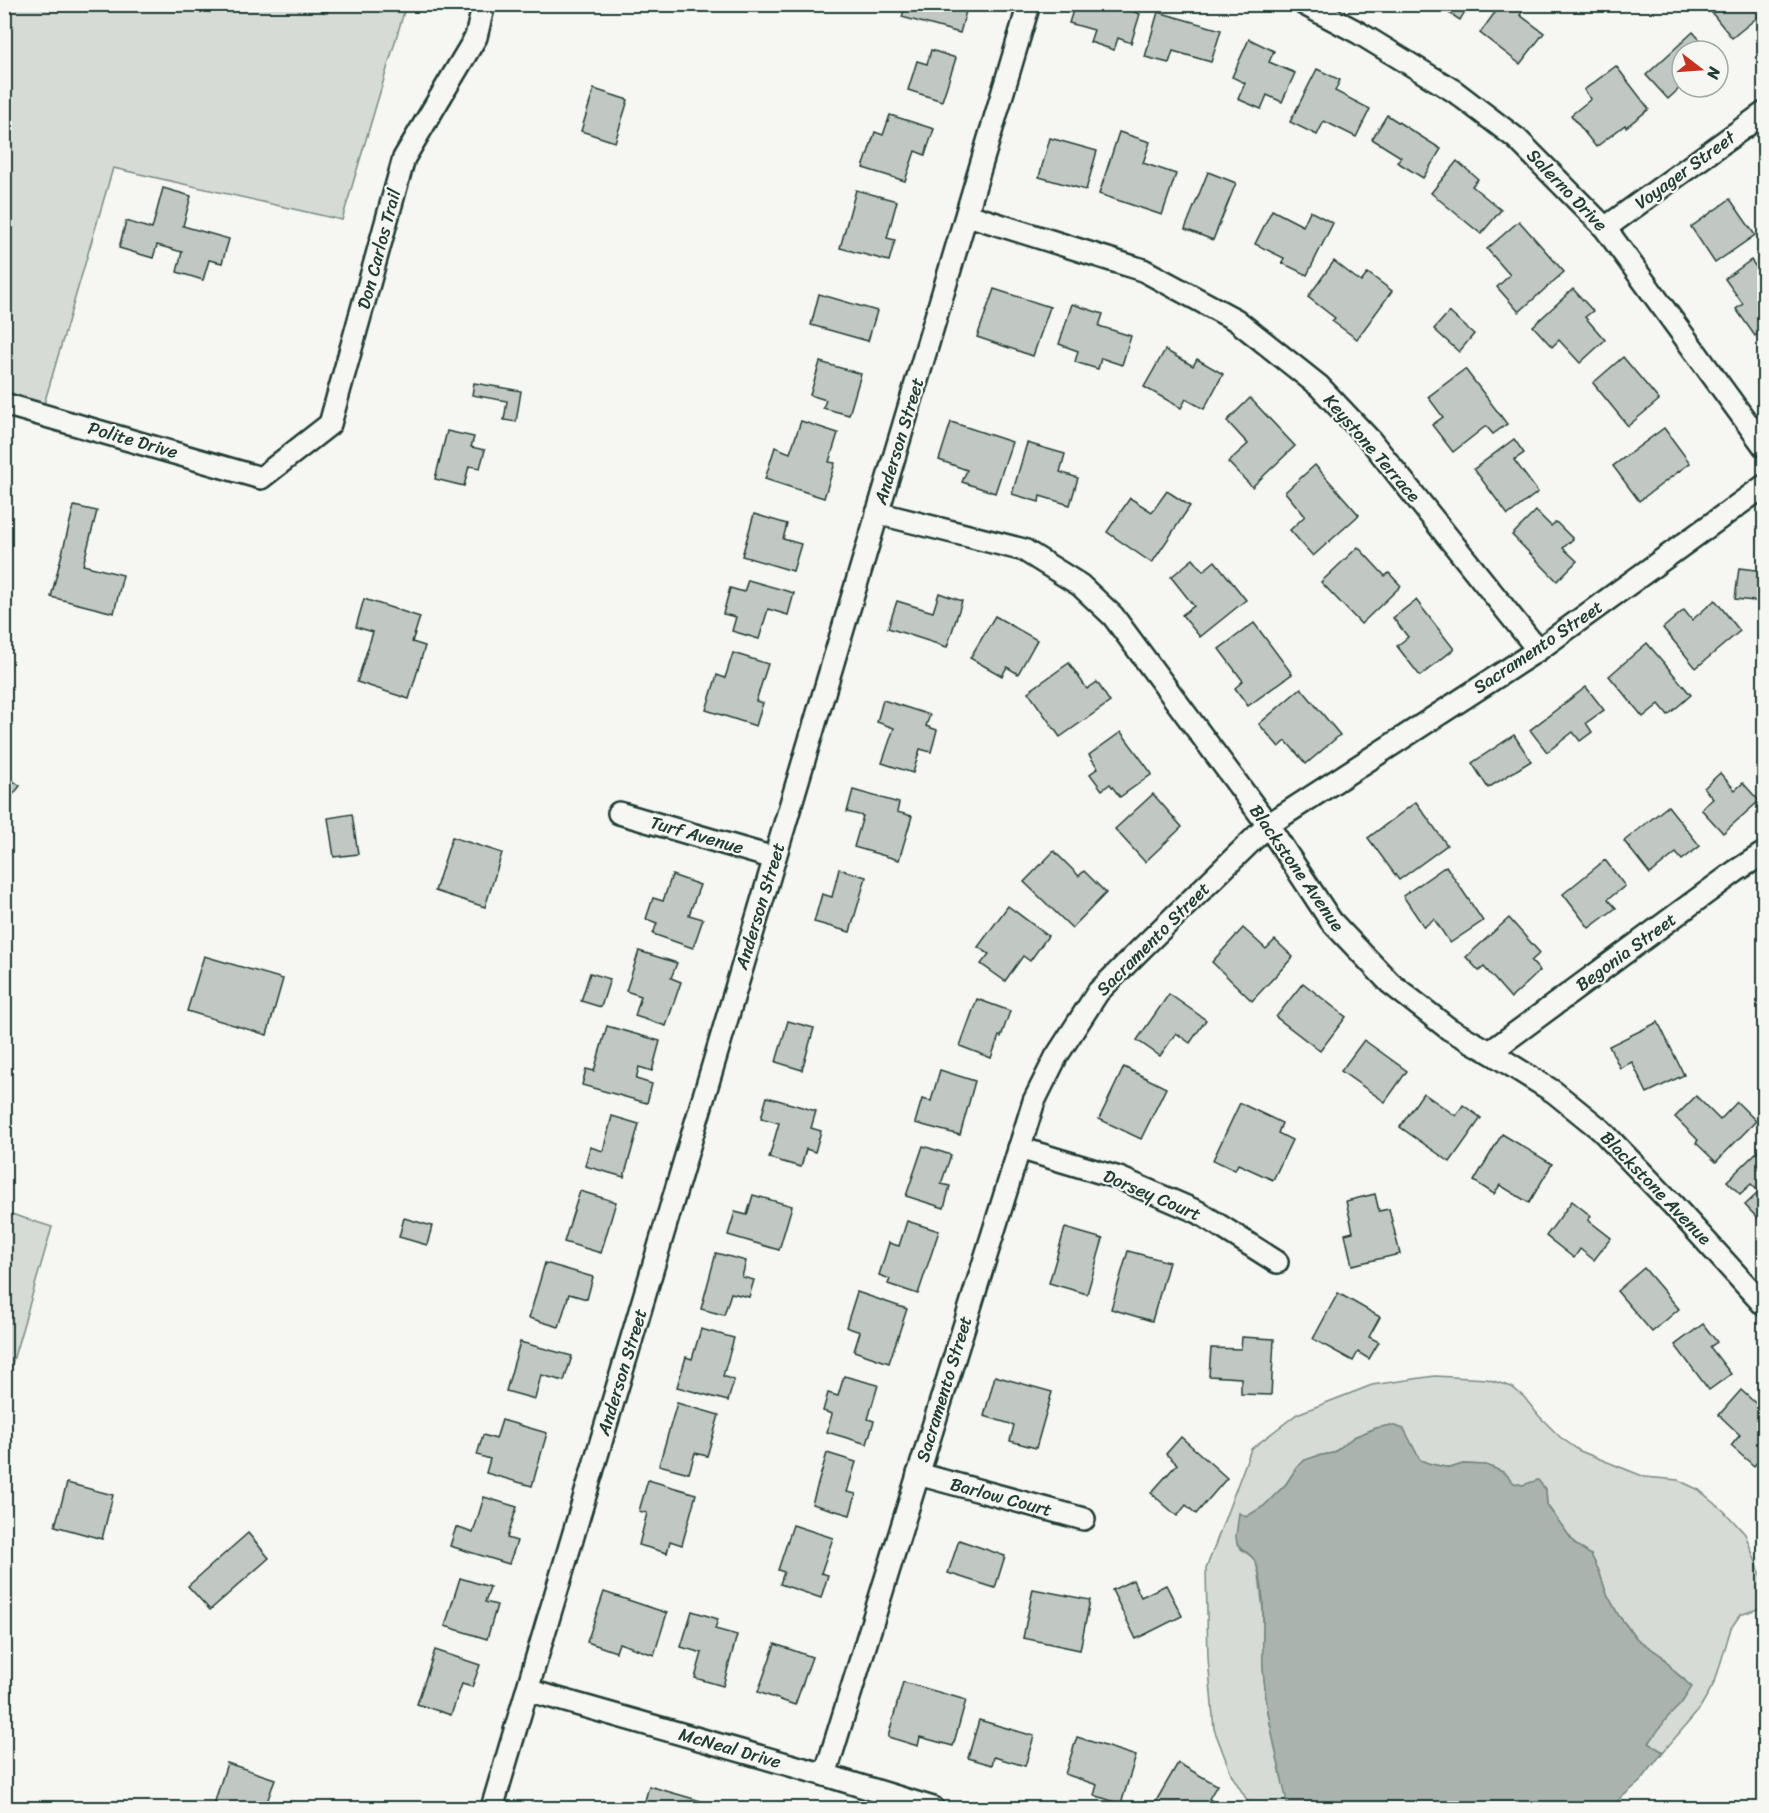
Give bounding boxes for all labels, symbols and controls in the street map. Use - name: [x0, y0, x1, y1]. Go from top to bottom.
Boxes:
- north arrow: [1670, 39, 1730, 99]
- text: N: [1698, 63, 1730, 84]
- street label: Voyager Street: [1628, 122, 1743, 218]
- street label: Salerno Drive: [1519, 141, 1615, 239]
- street label: Don Carlos Trail: [348, 184, 411, 313]
- street label: Anderson Street: [864, 373, 934, 509]
- street label: Keystone Terrace: [1315, 386, 1429, 510]
- street label: Polite Drive: [84, 412, 182, 468]
- street label: Sacramento Street: [1466, 591, 1610, 703]
- street label: Blackstone Avenue: [1241, 797, 1353, 939]
- street label: Turf Avenue: [646, 806, 748, 864]
- street label: Anderson Street: [725, 838, 795, 974]
- street label: Sacramento Street: [1088, 874, 1218, 1004]
- street label: Begonia Street: [1568, 904, 1684, 1000]
- street label: Blackstone Avenue: [1592, 1123, 1720, 1253]
- street label: Dorsey Court: [1098, 1160, 1206, 1230]
- street label: Anderson Street: [587, 1304, 657, 1440]
- street label: Sacramento Street: [907, 1312, 981, 1466]
- street label: Barlow Court: [947, 1468, 1056, 1526]
- street label: McNeal Drive: [675, 1718, 785, 1778]

